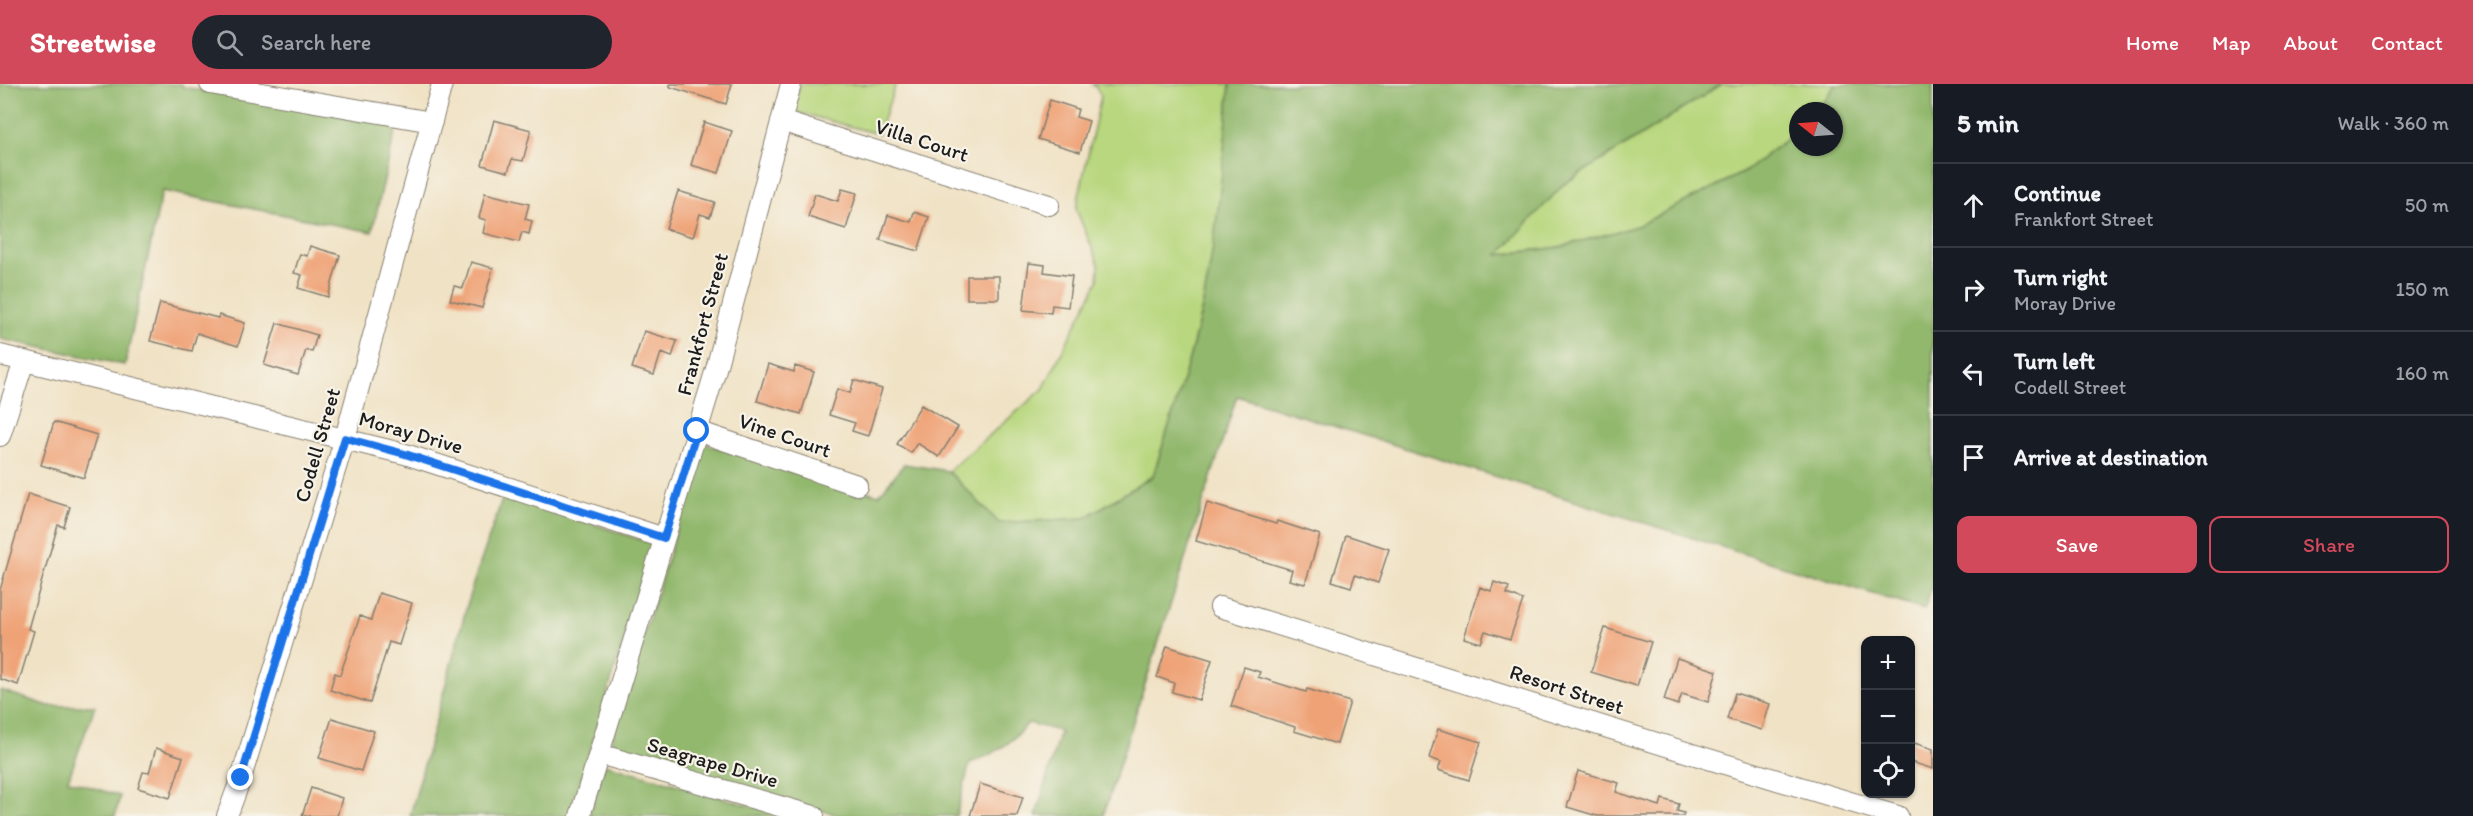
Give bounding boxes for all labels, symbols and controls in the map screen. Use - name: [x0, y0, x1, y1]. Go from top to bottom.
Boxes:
- search box: [192, 15, 612, 69]
- text: Streetwise: [30, 25, 156, 59]
- icon: search: [213, 26, 246, 59]
- text: Search here: [261, 29, 371, 56]
- text: Home: [2126, 30, 2179, 55]
- text: Map: [2212, 30, 2251, 55]
- text: About: [2284, 30, 2338, 55]
- text: Contact: [2371, 30, 2443, 55]
- north arrow: [1789, 102, 1843, 156]
- text: 5 min: [1957, 107, 2019, 139]
- text: Walk · 360 m: [2337, 111, 2449, 135]
- street label: Villa Court: [872, 113, 972, 167]
- text: Continue: [2014, 180, 2101, 207]
- icon: ahead: [1957, 189, 1990, 222]
- text: 50 m: [2405, 193, 2449, 217]
- text: Frankfort Street: [2014, 207, 2154, 231]
- street label: Frankfort Street: [671, 250, 733, 398]
- text: Turn right: [2014, 264, 2108, 291]
- icon: right: [1957, 273, 1990, 306]
- text: 150 m: [2396, 277, 2449, 301]
- text: Moray Drive: [2014, 291, 2116, 315]
- text: Turn left: [2014, 348, 2095, 375]
- icon: left: [1957, 357, 1990, 390]
- text: 160 m: [2396, 361, 2449, 385]
- text: Codell Street: [2014, 375, 2126, 399]
- street label: Codell Street: [289, 385, 345, 505]
- street label: Moray Drive: [356, 405, 466, 459]
- street label: Vine Court: [736, 408, 835, 462]
- route start: [683, 417, 709, 443]
- icon: arrive: [1957, 441, 1990, 474]
- text: Arrive at destination: [2014, 444, 2208, 471]
- button: Save: [1957, 516, 2197, 573]
- button: Share: [2209, 516, 2449, 573]
- map controls: [1861, 636, 1915, 798]
- button: +: [1861, 636, 1915, 690]
- street label: Resort Street: [1507, 659, 1627, 719]
- button: −: [1861, 690, 1915, 744]
- street label: Seagrape Drive: [645, 731, 781, 793]
- button: locate: [1861, 744, 1915, 798]
- route end: [227, 764, 253, 790]

